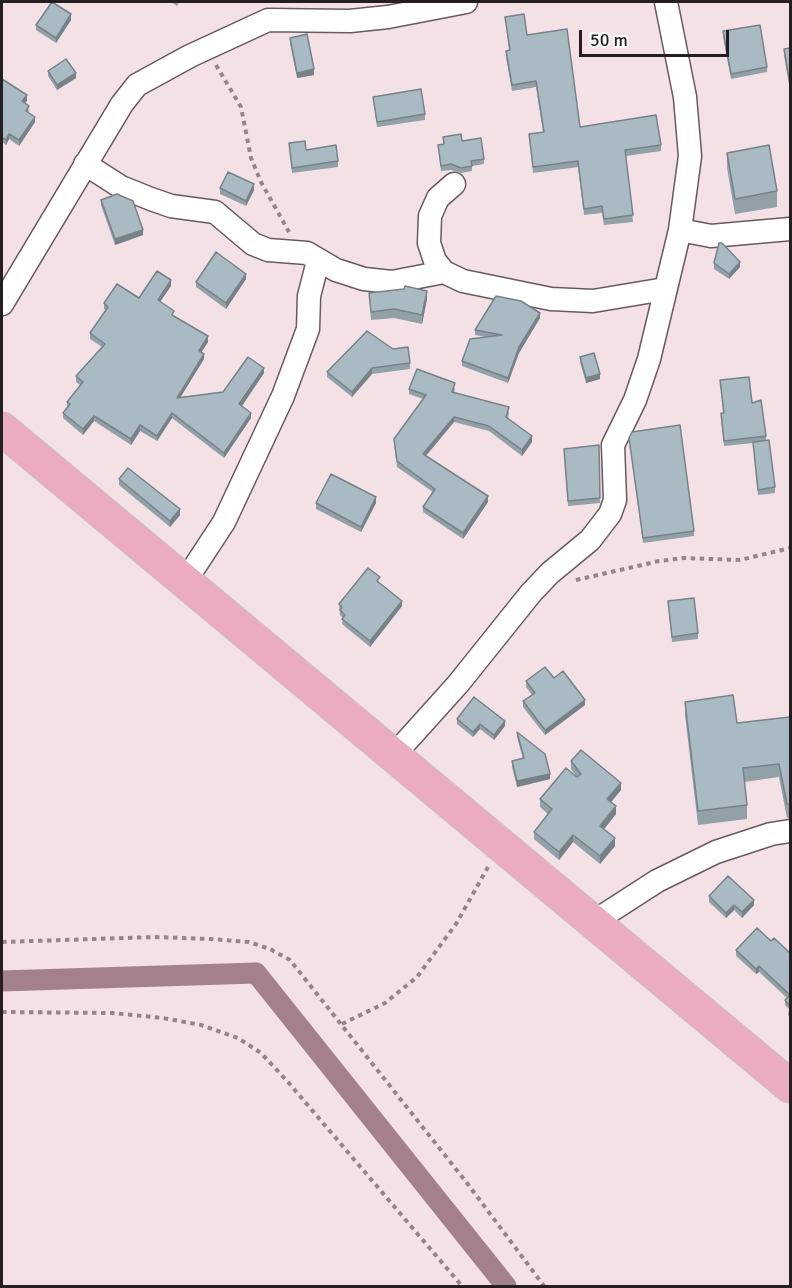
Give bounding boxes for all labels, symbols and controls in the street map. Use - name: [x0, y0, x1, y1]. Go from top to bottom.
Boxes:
- scale bar: [582, 18, 732, 56]
- text: 50 m: [590, 29, 628, 51]

